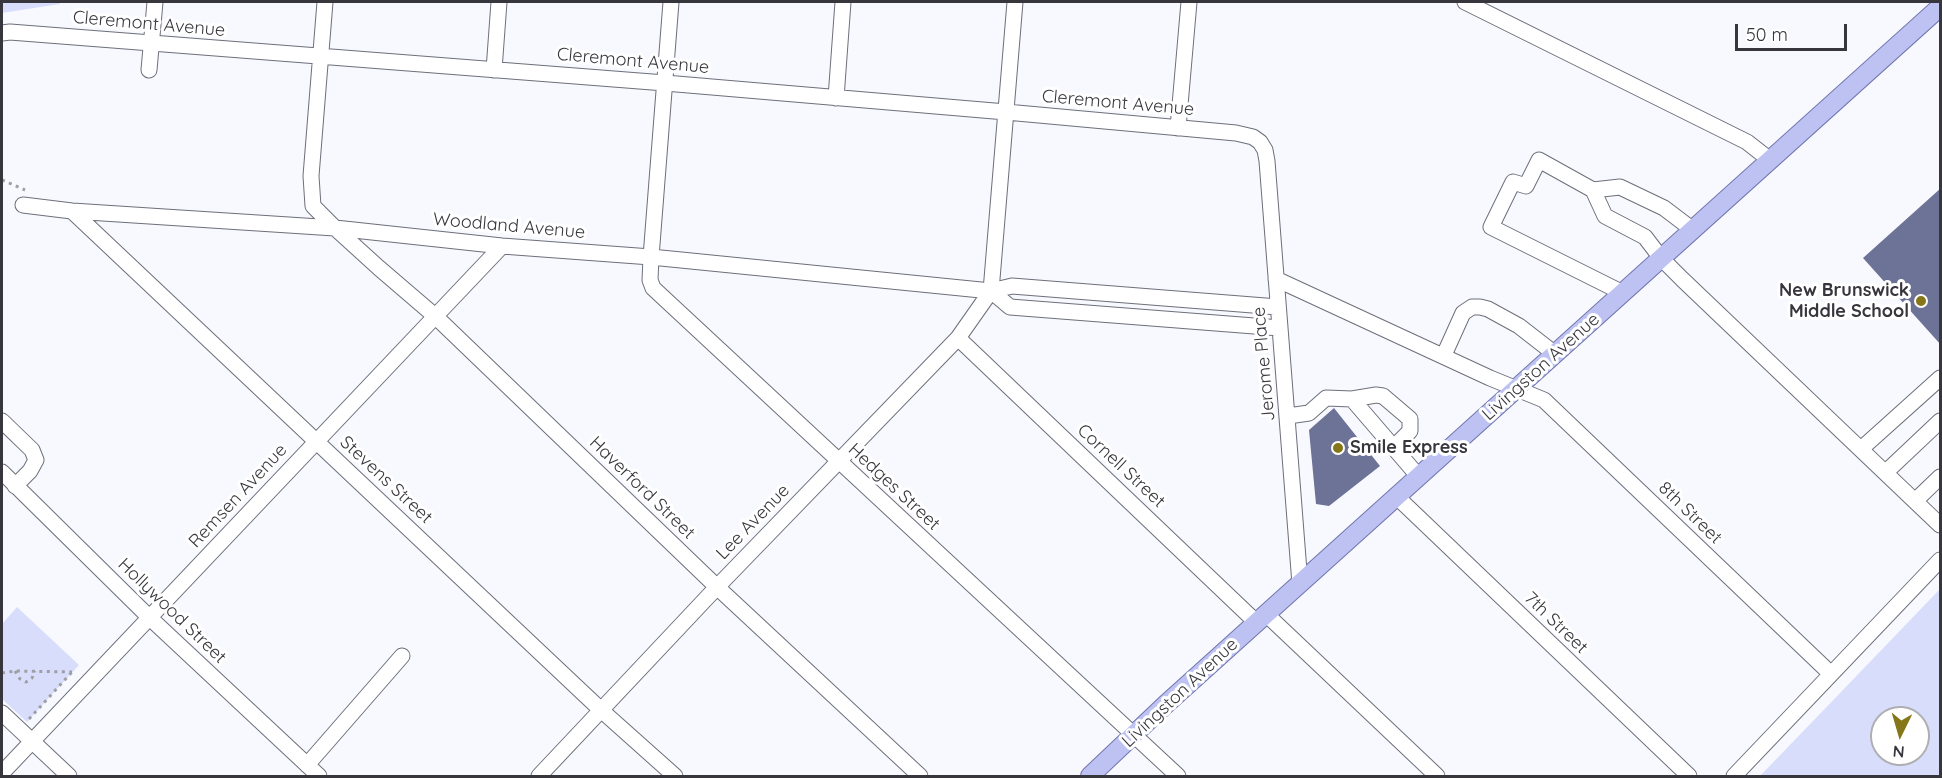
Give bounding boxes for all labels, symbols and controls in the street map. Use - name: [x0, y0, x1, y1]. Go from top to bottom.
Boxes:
- street label: Cleremont Avenue: [72, 7, 226, 41]
- scale bar: [1738, 12, 1850, 50]
- text: 50 m: [1746, 23, 1788, 46]
- street label: Cleremont Avenue: [556, 44, 710, 78]
- street label: Cleremont Avenue: [1041, 86, 1195, 120]
- street label: Woodland Avenue: [432, 209, 586, 243]
- place label: New Brunswick Middle School: [1779, 280, 1909, 322]
- marker: New Brunswick Middle School: [1914, 294, 1928, 308]
- street label: Jerome Place: [1248, 306, 1280, 422]
- street label: Livingston Avenue: [1478, 309, 1604, 425]
- street label: Cornell Street: [1072, 420, 1170, 512]
- street label: Stevens Street: [335, 432, 437, 528]
- street label: Haverford Street: [585, 432, 699, 544]
- place label: Smile Express: [1350, 437, 1468, 459]
- street label: Hedges Street: [844, 439, 944, 535]
- street label: Remsen Avenue: [184, 440, 292, 552]
- marker: Smile Express: [1331, 441, 1345, 455]
- street label: 8th Street: [1654, 477, 1726, 549]
- street label: Lee Avenue: [712, 480, 794, 564]
- street label: Hollywood Street: [113, 554, 231, 668]
- street label: 7th Street: [1520, 588, 1592, 658]
- street label: Livingston Avenue: [1118, 634, 1242, 752]
- north arrow: [1870, 706, 1930, 766]
- text: N: [1892, 741, 1905, 762]

